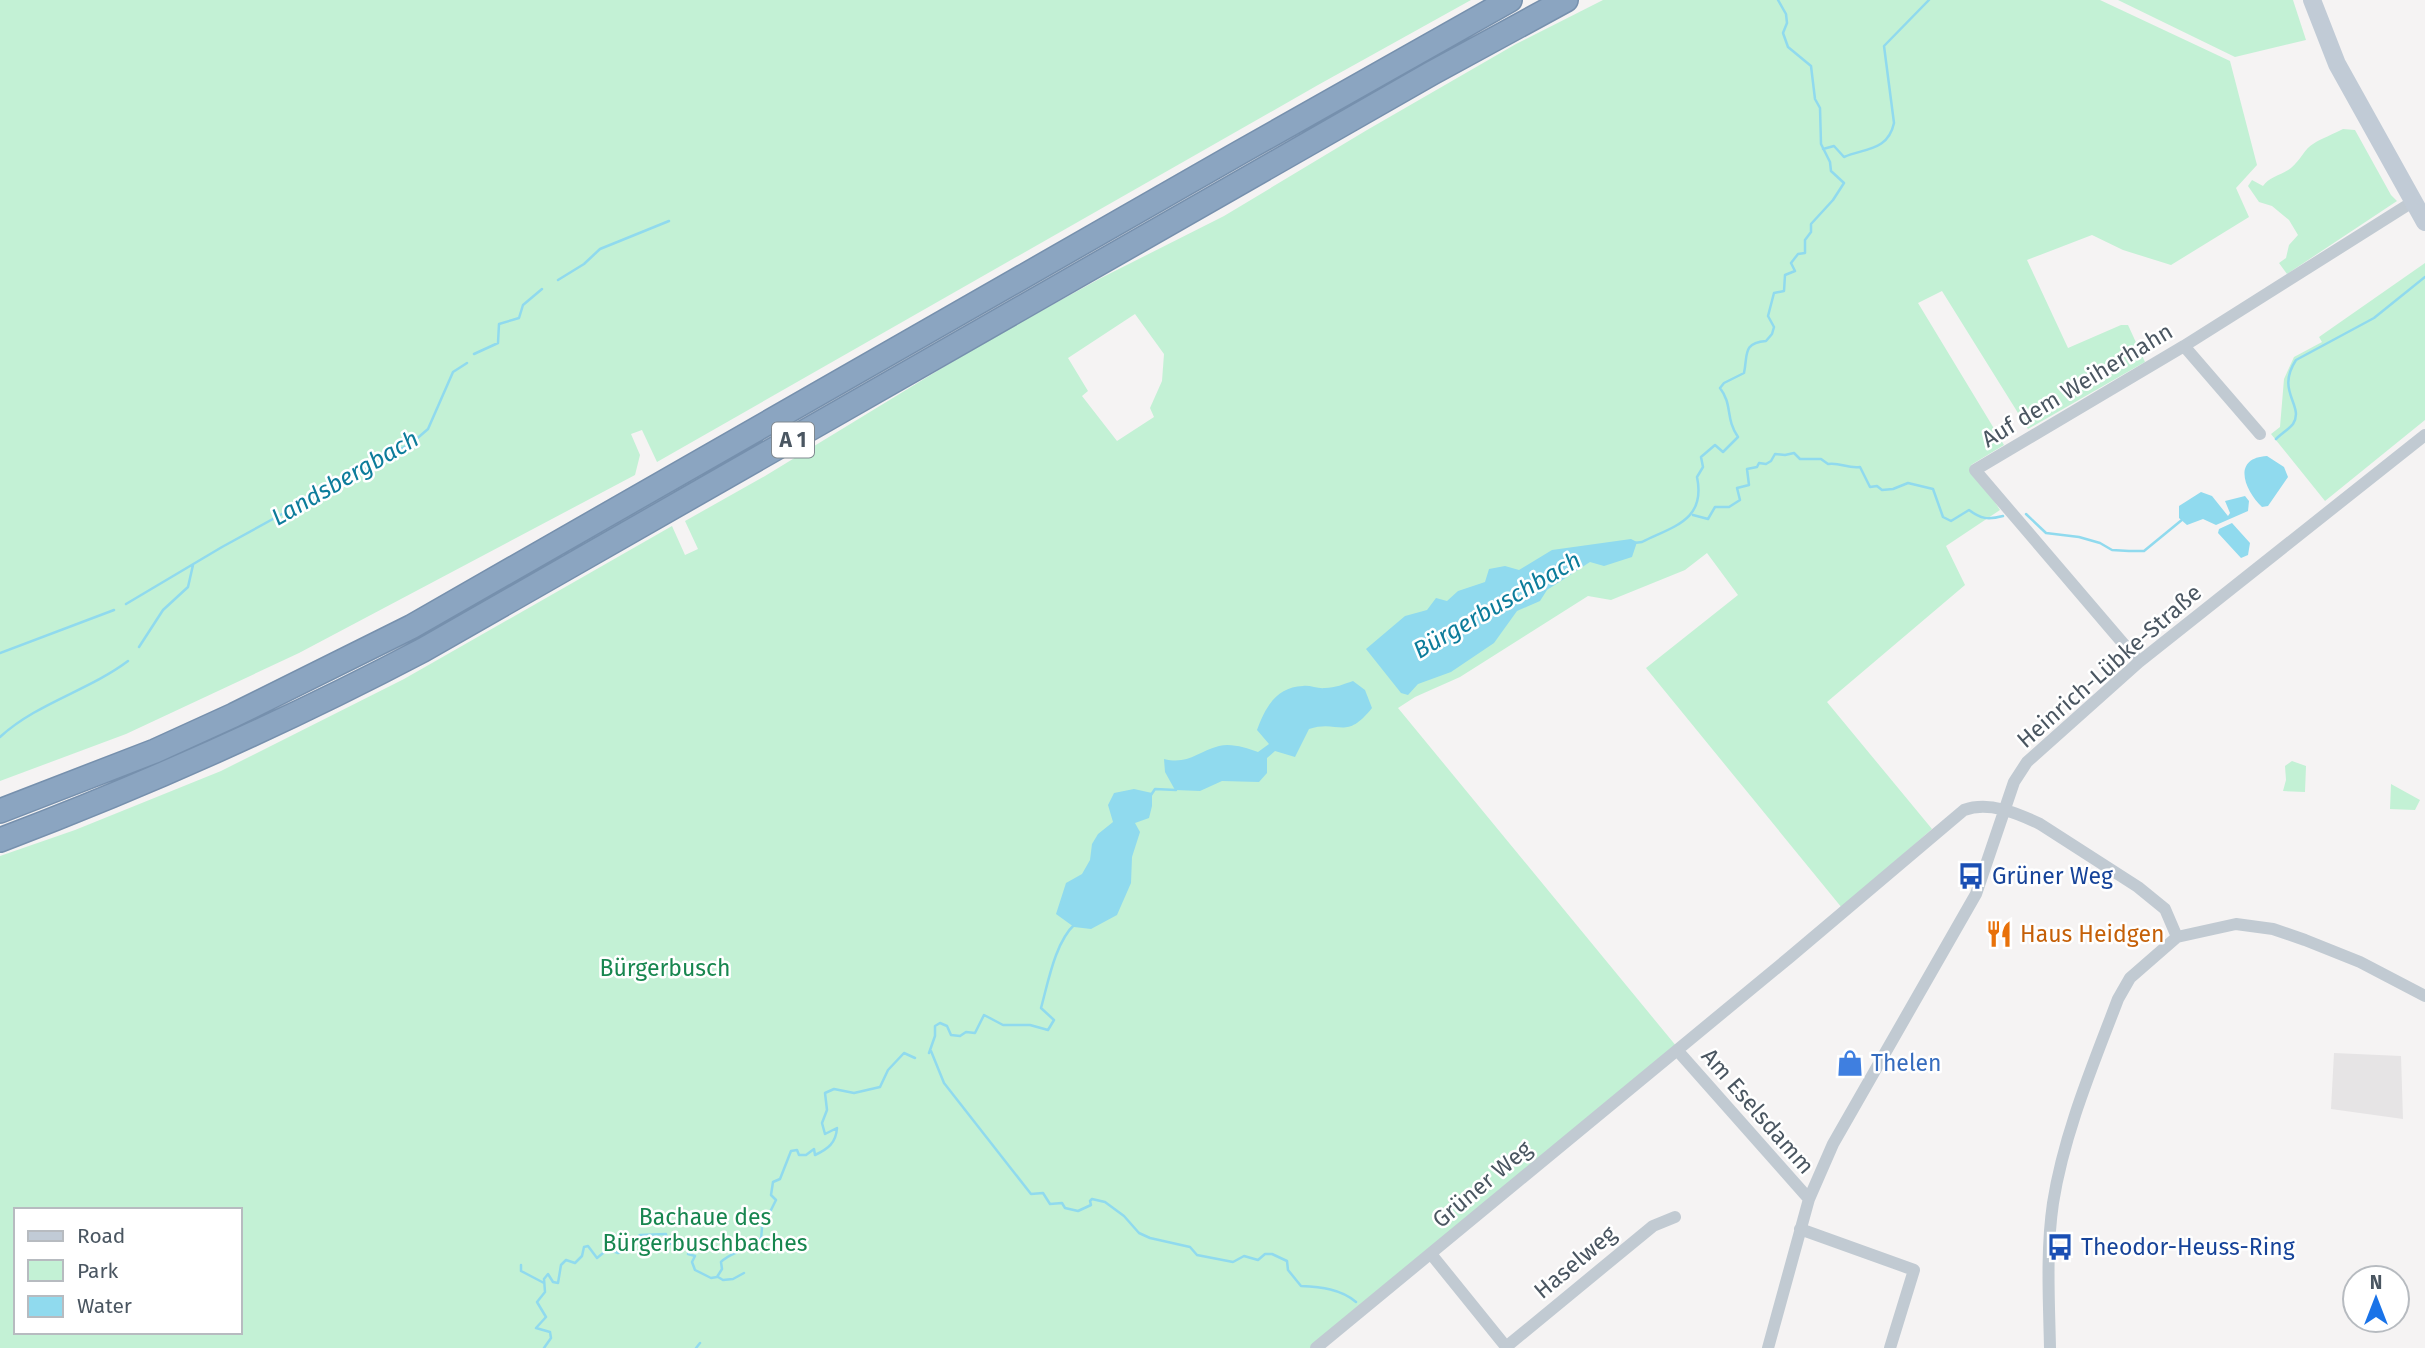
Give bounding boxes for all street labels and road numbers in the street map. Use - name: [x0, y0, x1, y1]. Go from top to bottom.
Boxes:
- street label: Auf dem Weiherhahn: [1976, 317, 2178, 453]
- road number: A 1: [772, 422, 814, 458]
- street label: Heinrich-Lübke-Straße: [2011, 578, 2207, 754]
- street label: Am Eselsdamm: [1696, 1042, 1820, 1180]
- street label: Grüner Weg: [1427, 1134, 1537, 1234]
- street label: Haselweg: [1528, 1219, 1622, 1305]

